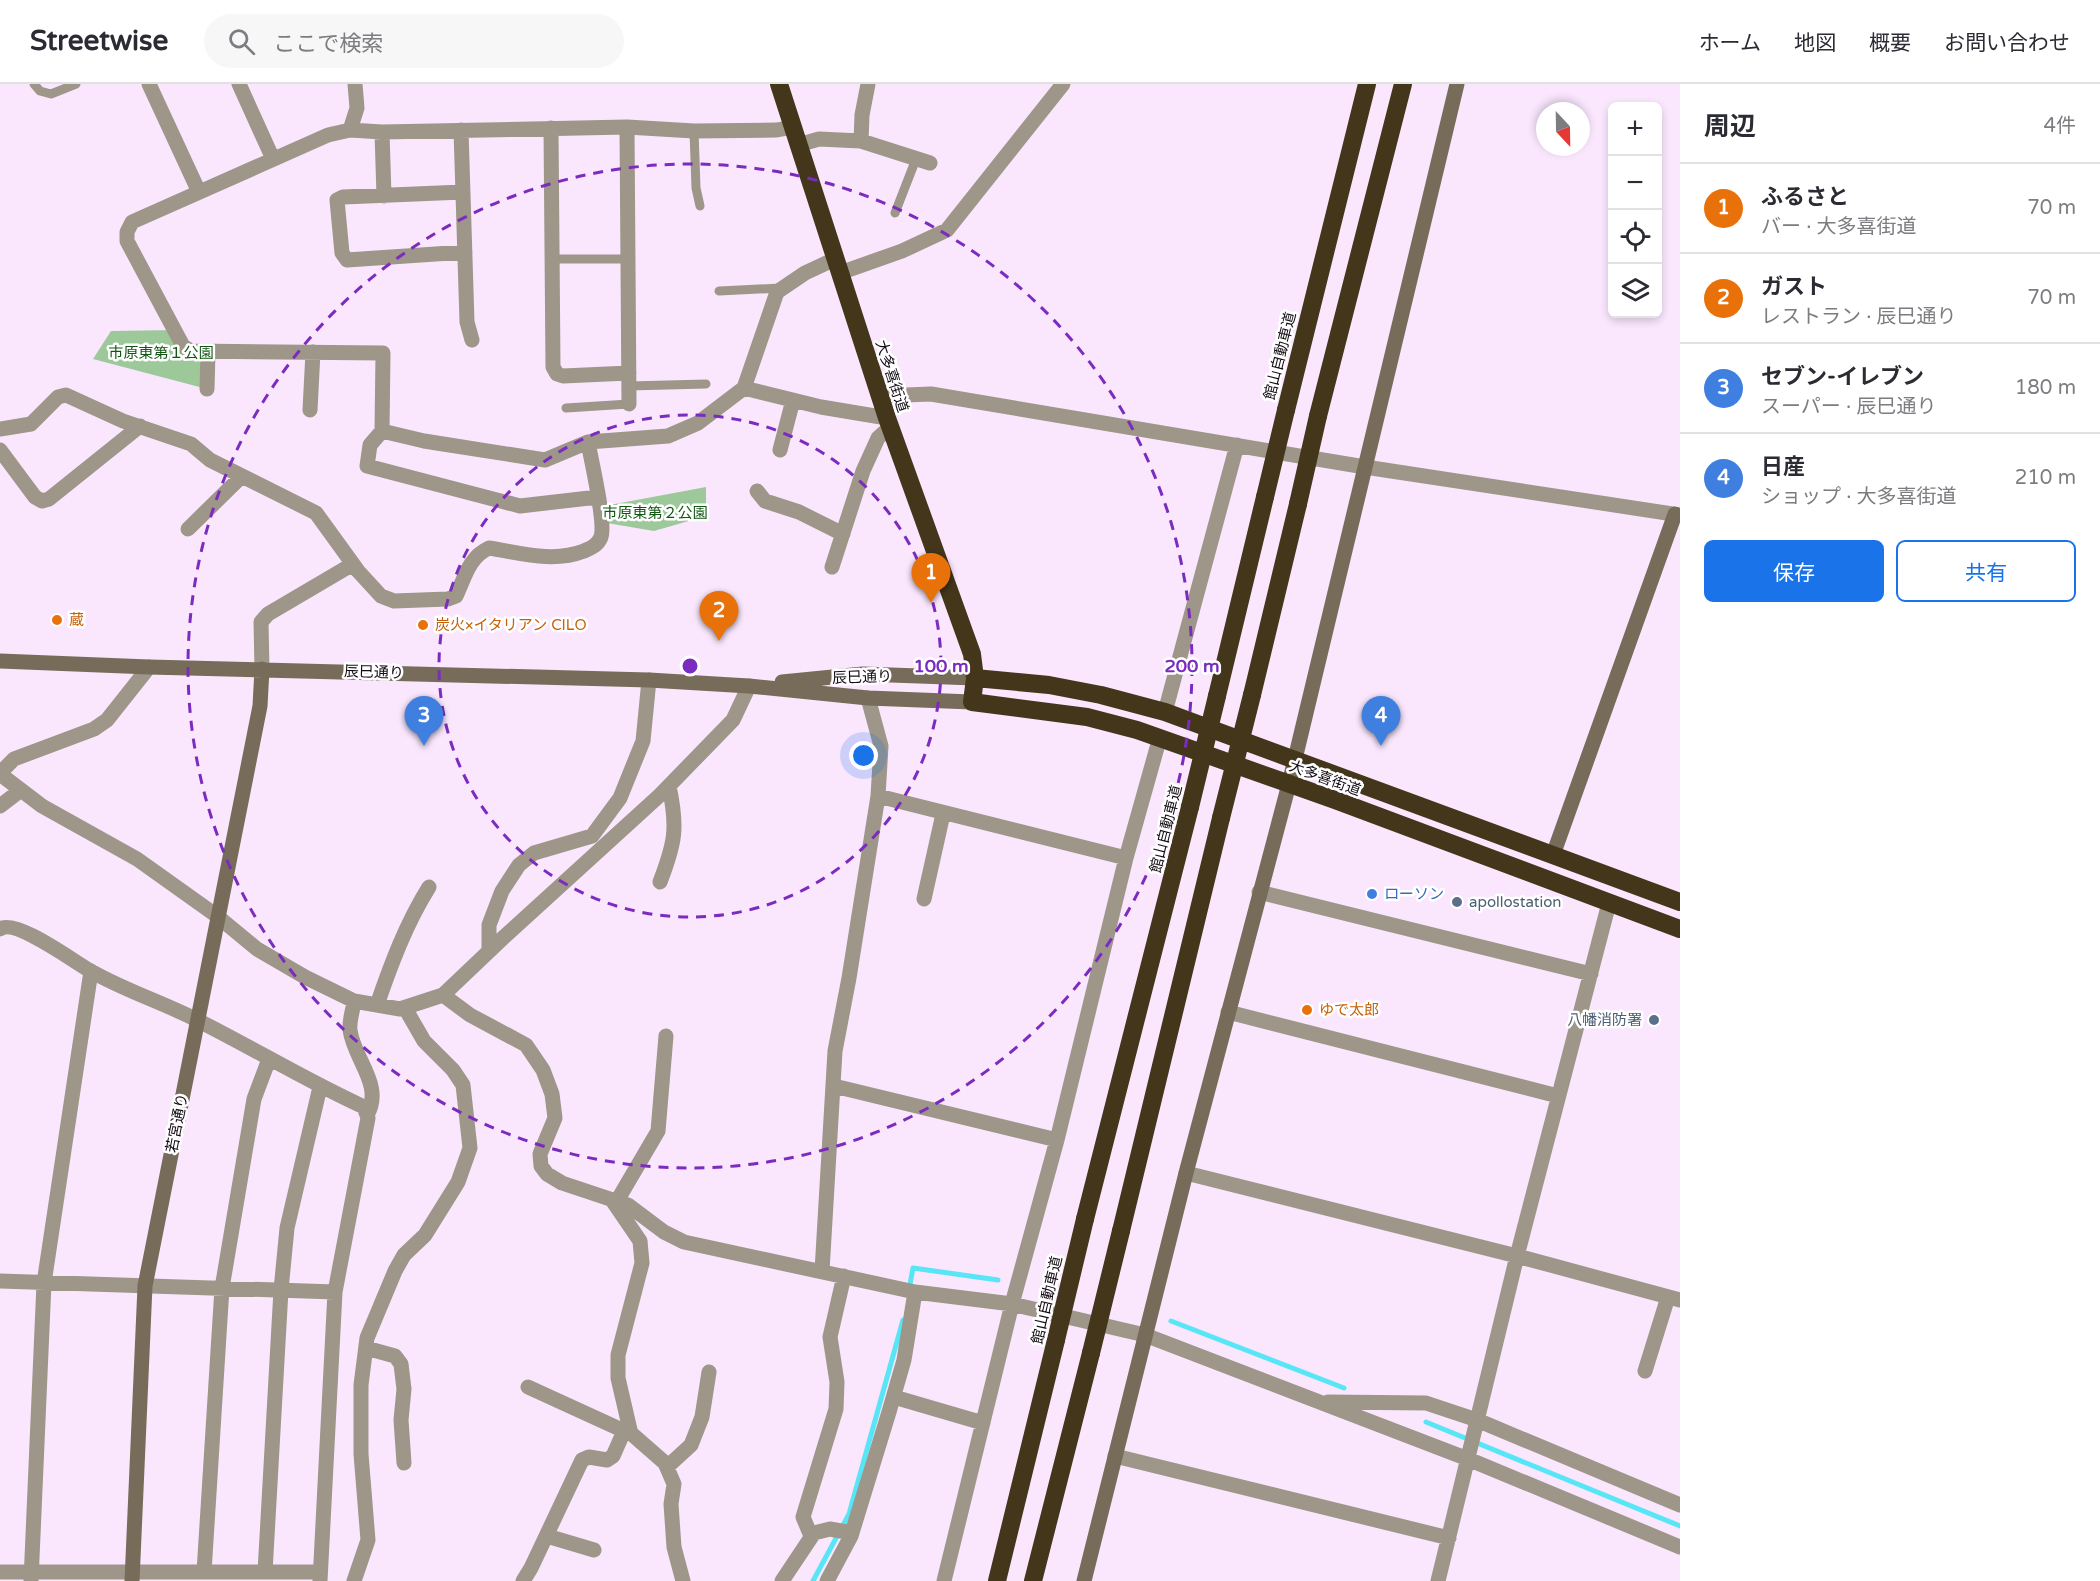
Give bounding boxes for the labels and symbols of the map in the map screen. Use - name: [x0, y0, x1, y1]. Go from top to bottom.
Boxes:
- north arrow: [1536, 102, 1590, 156]
- street label: 館山自動車道: [1260, 310, 1300, 402]
- street label: 大多喜街道: [872, 338, 912, 414]
- park label: 市原東第１公園: [108, 344, 214, 362]
- park label: 市原東第２公園: [602, 504, 708, 522]
- pin: 1: [912, 554, 950, 603]
- pin: 2: [700, 592, 738, 641]
- place label: 蔵: [69, 611, 84, 629]
- marker: 蔵: [50, 613, 64, 627]
- place label: 炭火×イタリアン CILO: [435, 616, 587, 634]
- marker: 炭火×イタリアン CILO: [416, 618, 430, 632]
- text: 100 m: [913, 655, 969, 677]
- text: 200 m: [1164, 655, 1220, 677]
- centre of rings: [680, 656, 700, 676]
- street label: 辰巳通り: [344, 662, 404, 682]
- street label: 辰巳通り: [832, 667, 892, 687]
- pin: 3: [404, 696, 444, 746]
- pin: 4: [1362, 696, 1400, 746]
- your location: [849, 741, 878, 770]
- street label: 大多喜街道: [1287, 757, 1363, 799]
- street label: 館山自動車道: [1146, 783, 1186, 875]
- place label: ローソン: [1384, 885, 1444, 903]
- marker: ローソン: [1365, 887, 1379, 901]
- place label: apollostation: [1469, 893, 1561, 911]
- marker: apollostation: [1450, 895, 1464, 909]
- place label: ゆで太郎: [1319, 1001, 1379, 1019]
- marker: ゆで太郎: [1300, 1003, 1314, 1017]
- place label: 八幡消防署: [1567, 1011, 1642, 1029]
- marker: 八幡消防署: [1647, 1013, 1661, 1027]
- street label: 若宮通り: [162, 1092, 192, 1154]
- street label: 館山自動車道: [1028, 1254, 1066, 1346]

